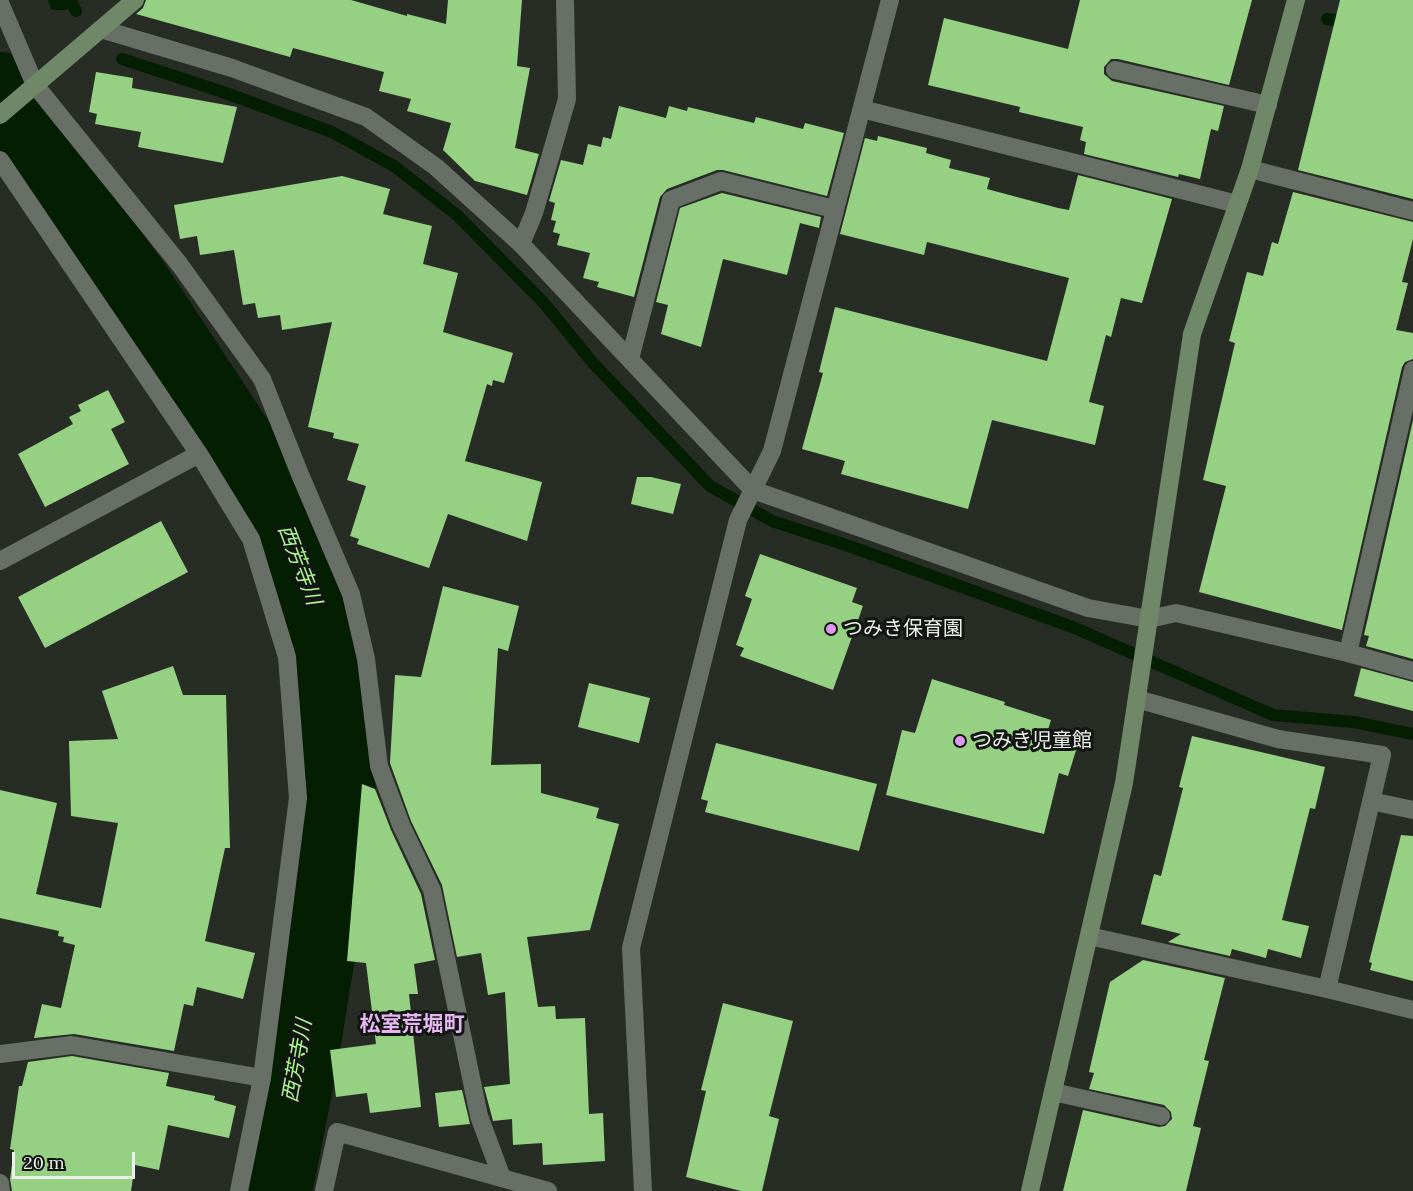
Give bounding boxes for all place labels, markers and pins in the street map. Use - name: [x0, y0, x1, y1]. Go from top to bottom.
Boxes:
- place label: つみき保育園: [843, 617, 963, 641]
- marker: つみき保育園: [824, 622, 838, 636]
- place label: つみき児童館: [972, 729, 1092, 753]
- marker: つみき児童館: [953, 734, 967, 748]

